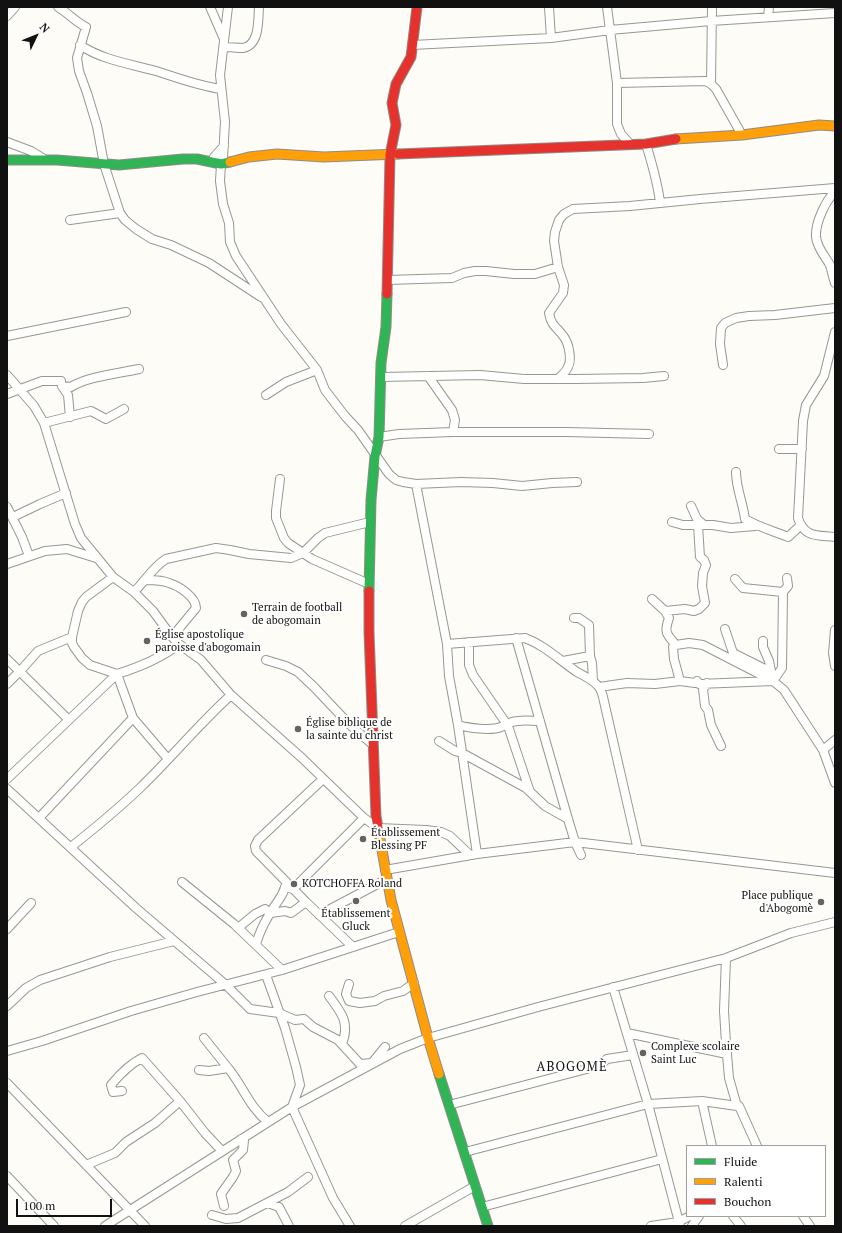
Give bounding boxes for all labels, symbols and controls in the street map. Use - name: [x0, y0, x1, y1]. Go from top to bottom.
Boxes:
- north arrow: [16, 16, 56, 56]
- text: N: [37, 20, 53, 36]
- place label: Terrain de football de abogomain: [252, 601, 342, 627]
- marker: Terrain de football de abogomain: [239, 609, 249, 619]
- place label: Église apostolique paroisse d'abogomain: [155, 628, 261, 654]
- marker: Église apostolique paroisse d'abogomain: [142, 636, 152, 646]
- place label: Église biblique de la sainte du christ: [306, 716, 393, 742]
- marker: Église biblique de la sainte du christ: [293, 724, 303, 734]
- place label: Établissement Blessing PF: [371, 826, 440, 852]
- marker: Établissement Blessing PF: [358, 834, 368, 844]
- place label: KOTCHOFFA Roland: [302, 877, 402, 891]
- marker: KOTCHOFFA Roland: [289, 879, 299, 889]
- place label: Place publique d'Abogomè: [741, 889, 813, 915]
- marker: Établissement Gluck: [351, 896, 361, 906]
- marker: Place publique d'Abogomè: [816, 897, 826, 907]
- place label: Établissement Gluck: [321, 907, 391, 933]
- place label: Complexe scolaire Saint Luc: [651, 1040, 740, 1066]
- marker: Complexe scolaire Saint Luc: [638, 1048, 648, 1058]
- district label: ABOGOMÈ: [537, 1059, 607, 1075]
- legend: [686, 1145, 826, 1217]
- text: Fluide: [724, 1154, 757, 1169]
- text: Ralenti: [724, 1174, 763, 1189]
- scale bar: [18, 1191, 114, 1217]
- text: Bouchon: [724, 1194, 771, 1209]
- text: 100 m: [23, 1198, 55, 1213]

